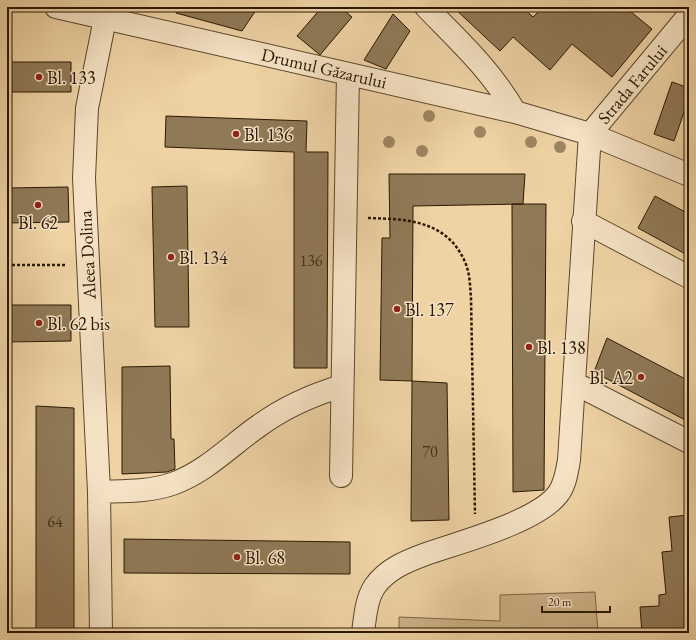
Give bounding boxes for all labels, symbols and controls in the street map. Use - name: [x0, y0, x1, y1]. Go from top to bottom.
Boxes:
- street label: Strada Farului: [592, 39, 672, 128]
- street label: Drumul Găzarului: [259, 42, 390, 94]
- place label: Bl. 133: [47, 66, 96, 89]
- marker: Bl. 133: [34, 72, 44, 82]
- place label: Bl. 136: [244, 123, 293, 146]
- marker: Bl. 136: [231, 129, 241, 139]
- marker: Bl. 62: [33, 200, 43, 210]
- street label: Aleea Dolina: [73, 209, 101, 301]
- place label: Bl. 62: [18, 211, 58, 234]
- place label: Bl. 134: [179, 246, 228, 269]
- house number: 136: [299, 250, 323, 271]
- marker: Bl. 134: [166, 252, 176, 262]
- place label: Bl. 137: [405, 298, 454, 321]
- marker: Bl. 137: [392, 304, 402, 314]
- place label: Bl. 62 bis: [47, 312, 110, 335]
- marker: Bl. 62 bis: [34, 318, 44, 328]
- place label: Bl. 138: [537, 336, 586, 359]
- marker: Bl. 138: [524, 342, 534, 352]
- place label: Bl. A2: [589, 366, 633, 389]
- marker: Bl. A2: [636, 372, 646, 382]
- house number: 70: [422, 441, 438, 462]
- house number: 64: [47, 511, 63, 532]
- place label: Bl. 68: [245, 546, 285, 569]
- marker: Bl. 68: [232, 552, 242, 562]
- scale bar: [542, 588, 610, 614]
- text: 20 m: [548, 594, 572, 610]

